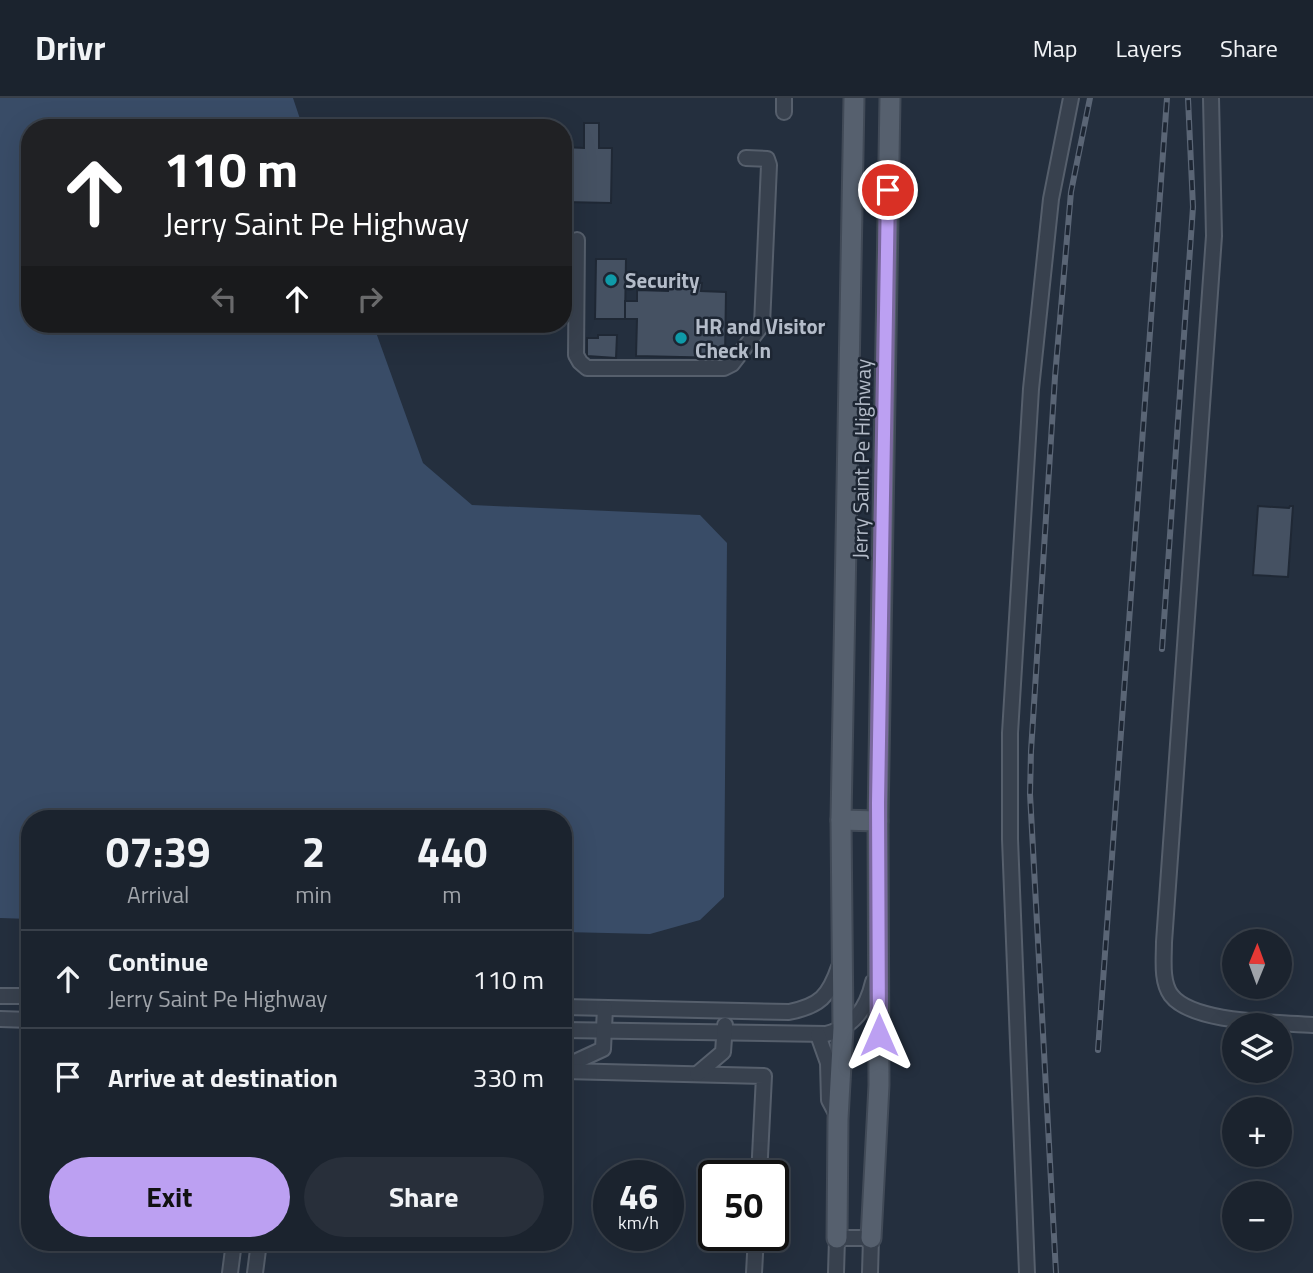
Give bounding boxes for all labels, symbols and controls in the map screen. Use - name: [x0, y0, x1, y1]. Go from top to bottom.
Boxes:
- text: Drivr: [35, 23, 106, 73]
- text: Map: [1033, 30, 1078, 66]
- text: Layers: [1116, 30, 1182, 66]
- text: Share: [1220, 30, 1278, 66]
- text: 110 m: [164, 131, 298, 206]
- icon: ahead: [49, 147, 140, 238]
- pin: [858, 160, 918, 220]
- icon: arrive: [869, 171, 907, 209]
- text: Jerry Saint Pe Highway: [164, 199, 469, 247]
- place label: Security: [625, 264, 700, 296]
- marker: Security: [603, 272, 619, 288]
- icon: left: [205, 280, 243, 318]
- icon: ahead: [278, 280, 316, 318]
- icon: right: [351, 280, 389, 318]
- place label: HR and Visitor Check In: [695, 310, 826, 366]
- marker: HR and Visitor Check In: [673, 330, 689, 346]
- street label: Jerry Saint Pe Highway: [843, 359, 879, 559]
- text: 07:39: [106, 819, 211, 883]
- text: 2: [302, 819, 325, 883]
- text: 440: [417, 819, 487, 883]
- text: Arrival: [127, 877, 189, 912]
- text: min: [295, 877, 332, 912]
- text: m: [442, 877, 462, 912]
- north arrow: [1222, 929, 1292, 999]
- map controls: [1222, 929, 1292, 1251]
- text: Continue: [108, 942, 208, 981]
- icon: ahead: [49, 960, 87, 998]
- text: 110 m: [473, 960, 544, 999]
- text: Jerry Saint Pe Highway: [108, 981, 327, 1016]
- position arrow: [842, 998, 916, 1072]
- button: layers: [1222, 1013, 1292, 1083]
- icon: arrive: [49, 1058, 87, 1096]
- text: Arrive at destination: [108, 1058, 338, 1097]
- text: 330 m: [473, 1058, 544, 1097]
- button: +: [1222, 1097, 1292, 1167]
- button: Exit: [49, 1157, 290, 1237]
- button: Share: [304, 1157, 544, 1237]
- speed limit sign: 50: [698, 1160, 789, 1251]
- text: 46: [619, 1169, 658, 1223]
- button: −: [1222, 1181, 1292, 1251]
- text: km/h: [618, 1209, 659, 1236]

